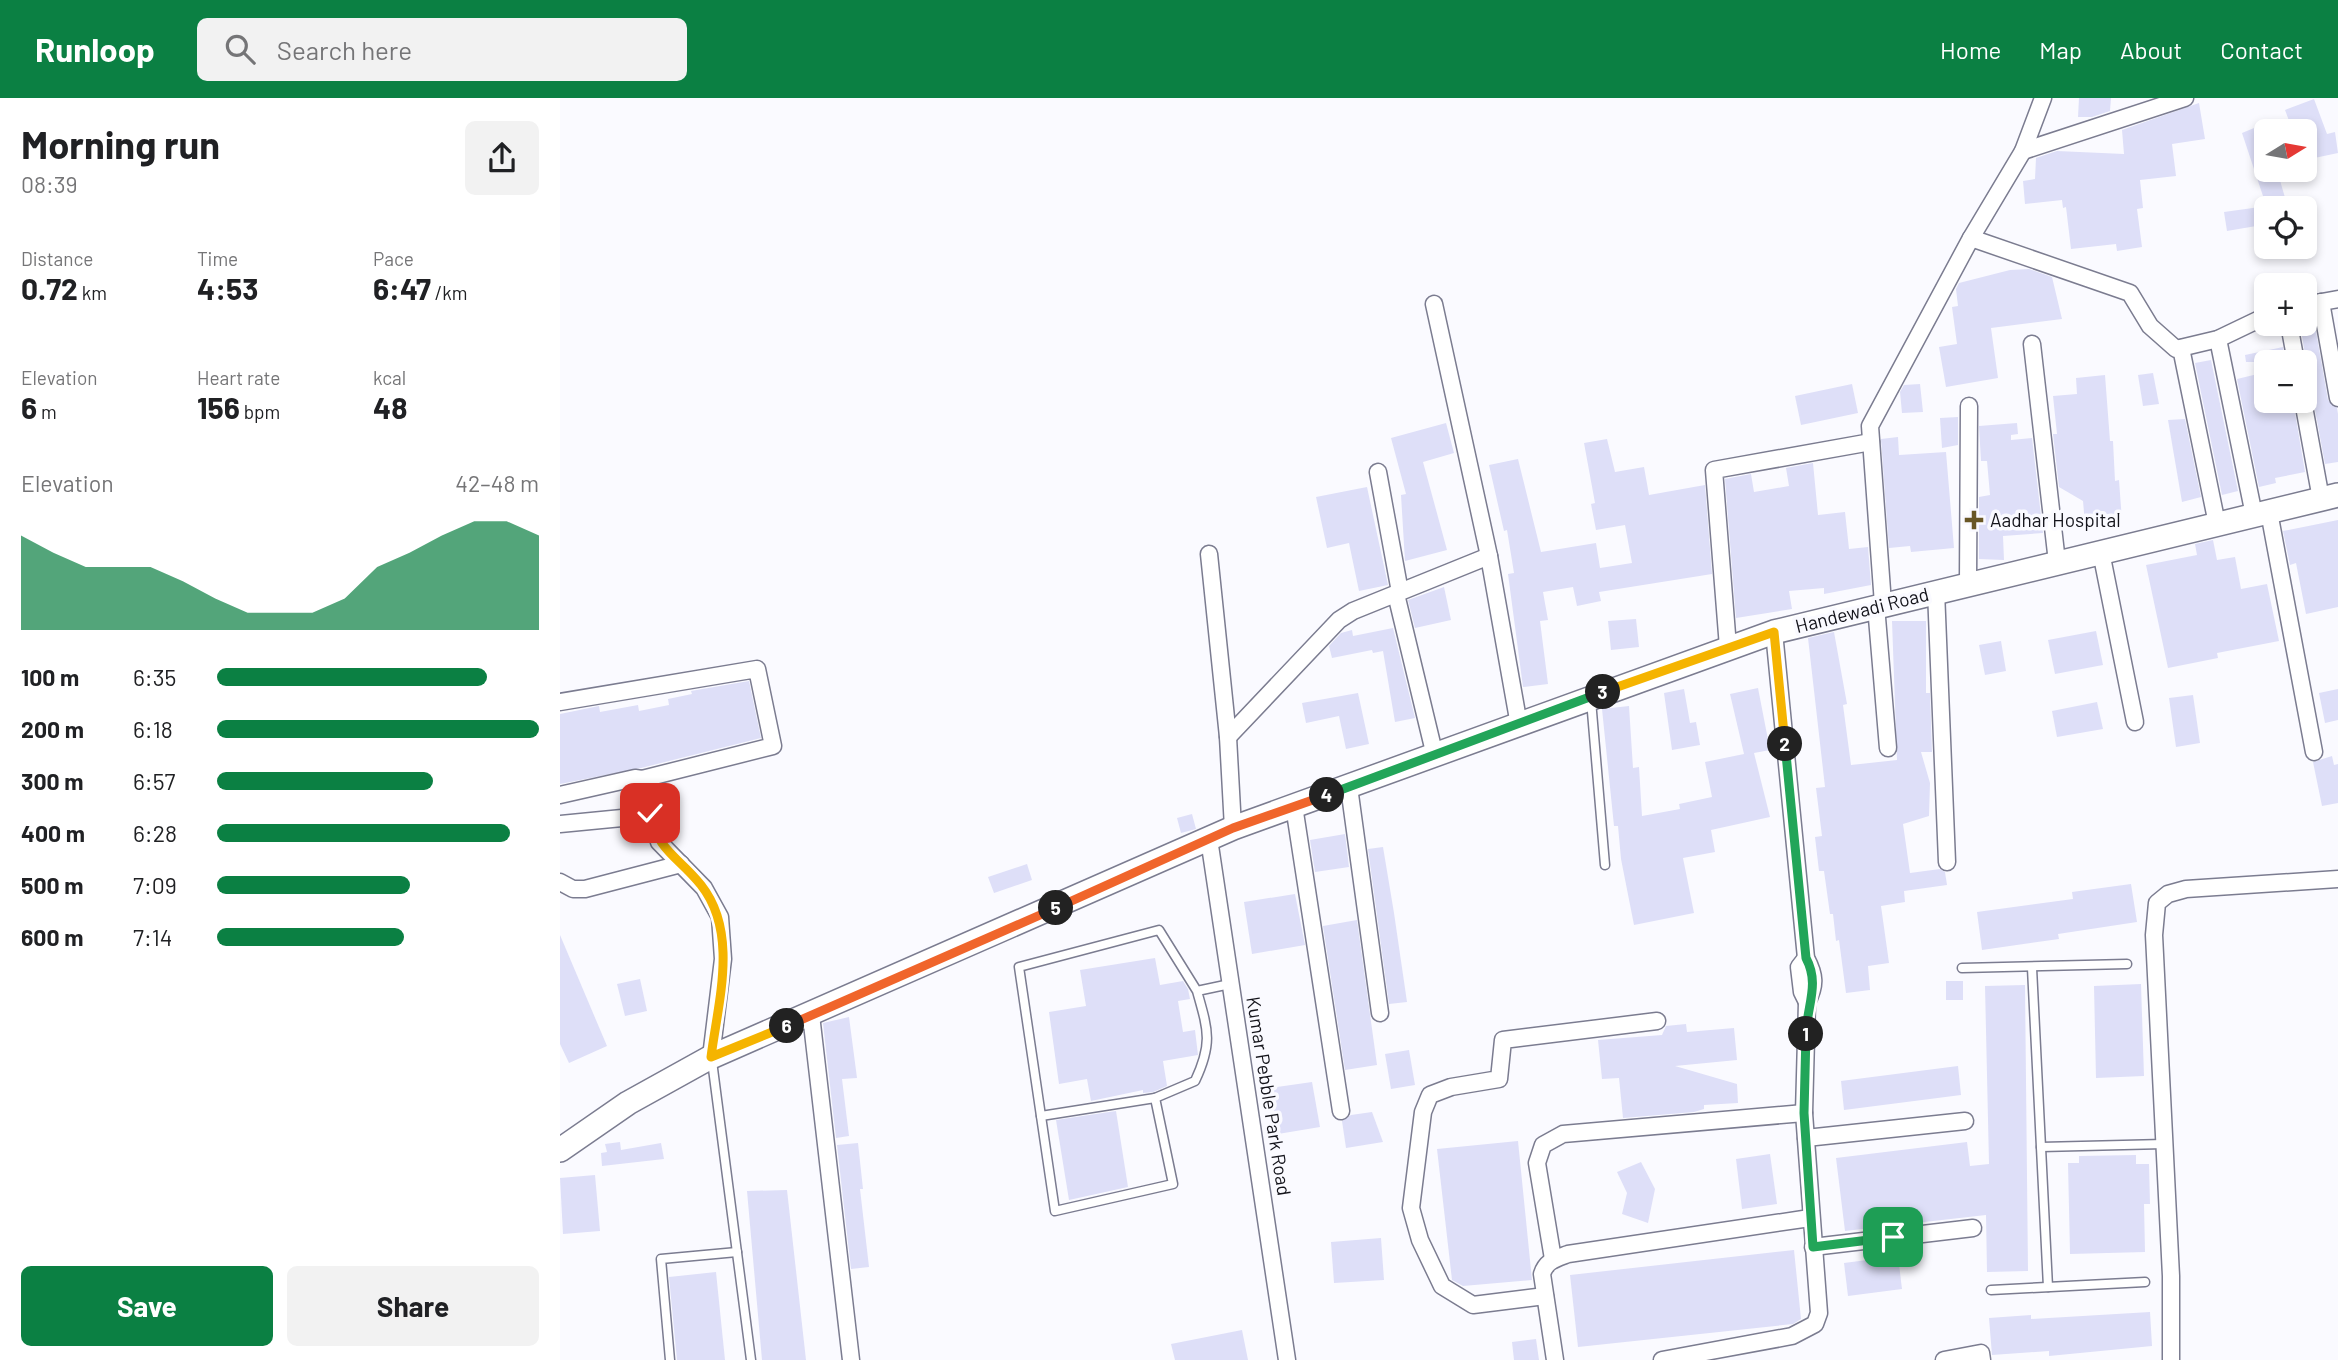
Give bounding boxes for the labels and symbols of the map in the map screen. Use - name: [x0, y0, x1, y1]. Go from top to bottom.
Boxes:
- north arrow: [2254, 119, 2317, 182]
- place label: Aadhar Hospital: [1990, 508, 2121, 531]
- marker: Aadhar Hospital: [1964, 510, 1984, 530]
- street label: Handewadi Road: [1793, 582, 1931, 637]
- pin: 3: [1586, 674, 1620, 710]
- pin: 2: [1768, 726, 1802, 762]
- pin: 4: [1310, 778, 1344, 812]
- pin: [620, 783, 680, 843]
- pin: 5: [1038, 890, 1074, 926]
- street label: Kumar Pebble Park Road: [1242, 995, 1297, 1197]
- pin: 6: [770, 1009, 804, 1044]
- pin: 1: [1788, 1016, 1824, 1052]
- pin: [1863, 1207, 1923, 1267]

